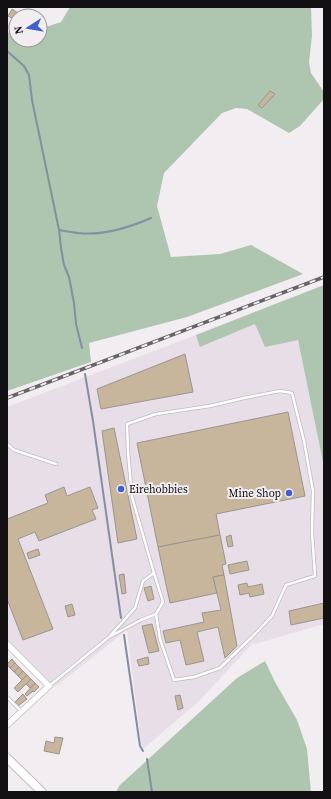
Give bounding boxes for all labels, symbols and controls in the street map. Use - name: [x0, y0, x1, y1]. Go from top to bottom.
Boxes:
- north arrow: [8, 8, 48, 48]
- text: N: [11, 24, 27, 35]
- place label: Eirehobbies: [129, 482, 188, 497]
- marker: Eirehobbies: [116, 484, 126, 494]
- place label: Mine Shop: [228, 486, 281, 501]
- marker: Mine Shop: [284, 488, 294, 498]

